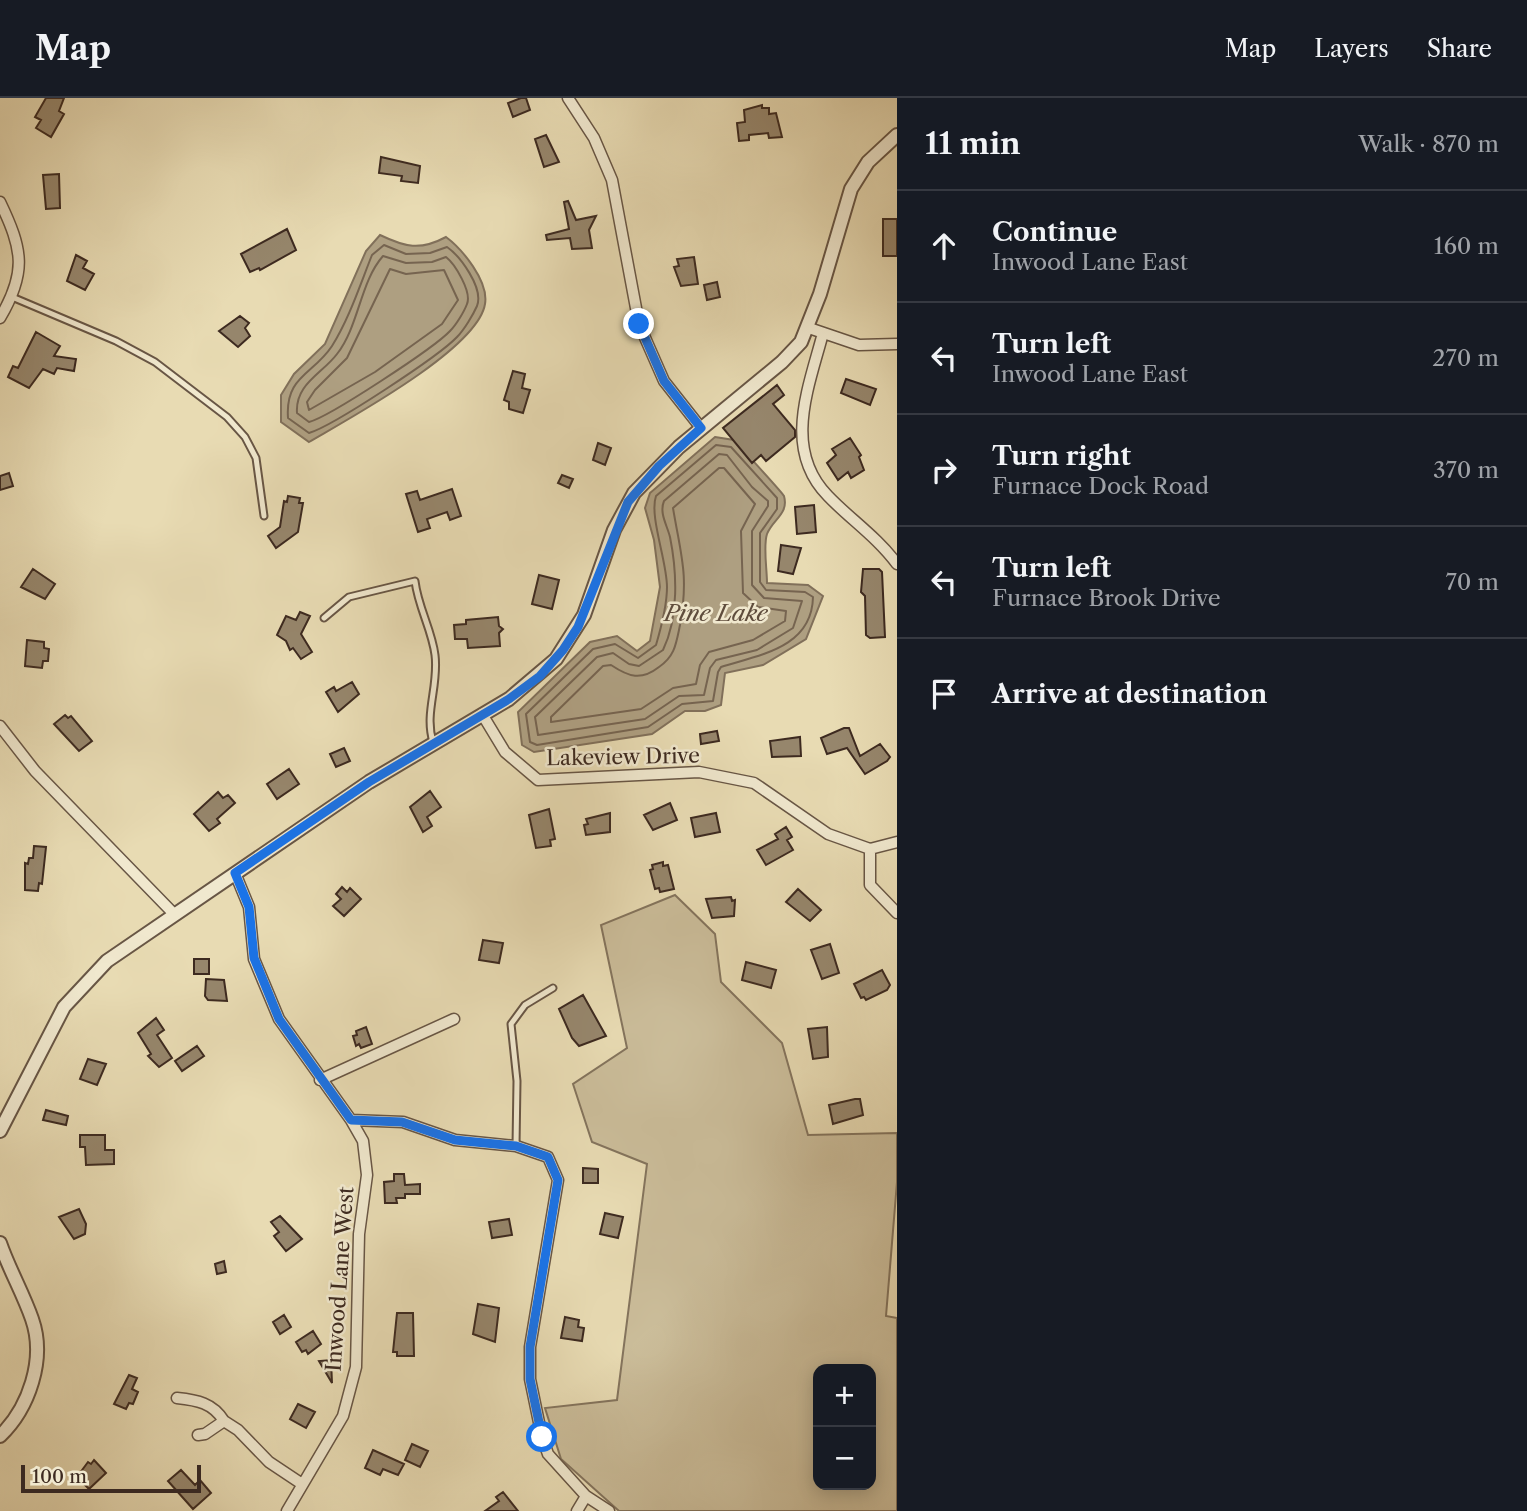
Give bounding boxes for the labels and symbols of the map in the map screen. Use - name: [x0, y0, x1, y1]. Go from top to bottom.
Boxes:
- route end: [623, 308, 654, 339]
- water label: Pine Lake: [662, 599, 769, 627]
- street label: Lakeview Drive: [546, 743, 700, 770]
- street label: Inwood Lane West: [321, 1185, 358, 1372]
- route start: [526, 1421, 557, 1452]
- scale bar: [21, 1462, 201, 1494]

